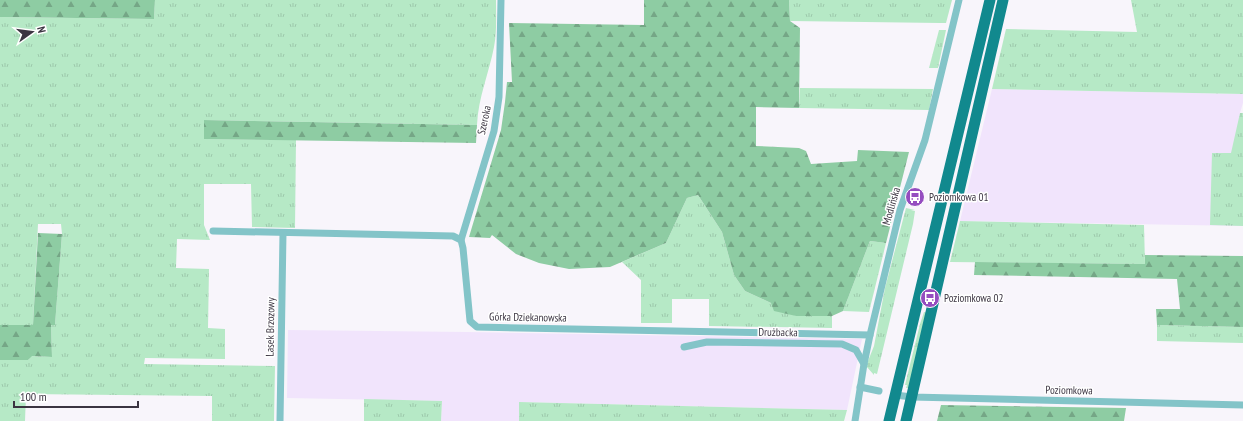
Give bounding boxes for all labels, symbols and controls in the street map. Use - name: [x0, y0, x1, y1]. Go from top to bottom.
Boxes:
- north arrow: [12, 12, 52, 52]
- text: N: [34, 25, 49, 34]
- street label: Szeroka: [474, 104, 494, 136]
- street label: Modlińska: [879, 185, 903, 227]
- bus stop icon: Poziomkowa 01: [904, 186, 926, 208]
- place label: Poziomkowa 01: [929, 190, 989, 204]
- bus stop icon: Poziomkowa 02: [919, 287, 941, 309]
- place label: Poziomkowa 02: [944, 291, 1004, 305]
- street label: Lasek Brzozowy: [262, 296, 278, 357]
- street label: Górka Dziekanowska: [489, 309, 567, 325]
- street label: Drużbacka: [758, 325, 798, 339]
- scale bar: [14, 383, 138, 409]
- street label: Poziomkowa: [1045, 383, 1093, 397]
- text: 100 m: [20, 389, 47, 404]

